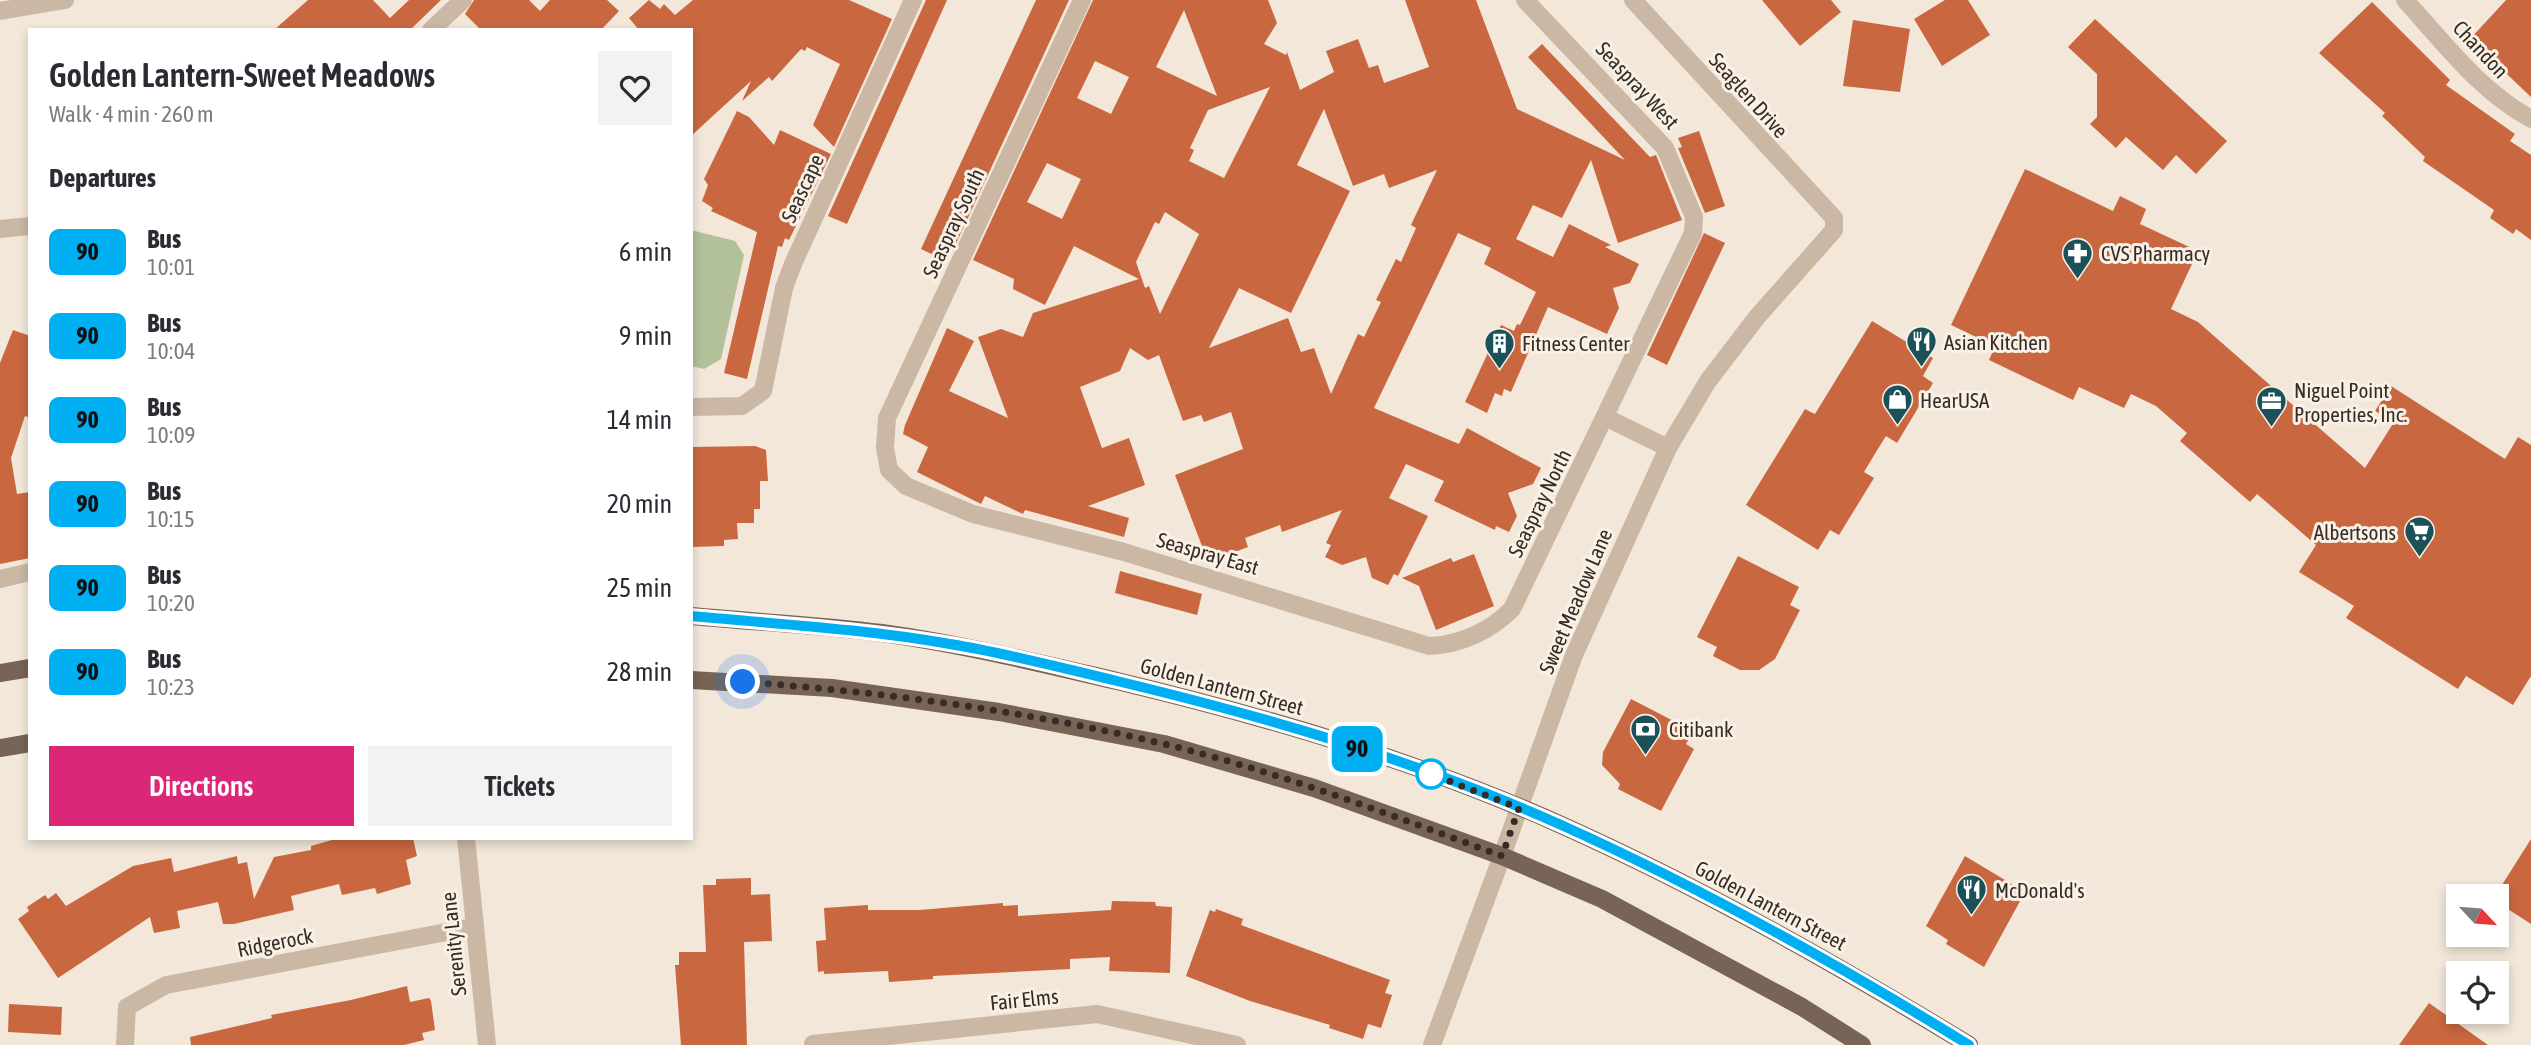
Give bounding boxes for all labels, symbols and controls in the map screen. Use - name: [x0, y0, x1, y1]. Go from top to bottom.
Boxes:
- street label: Chandon: [2448, 15, 2514, 83]
- street label: Seaspray West: [1592, 37, 1684, 133]
- street label: Seaglen Drive: [1705, 48, 1793, 142]
- button: heart: [598, 51, 672, 125]
- text: Golden Lantern-Sweet Meadows: [49, 56, 435, 94]
- text: Walk · 4 min · 260 m: [49, 101, 213, 127]
- street label: Seascape: [776, 150, 828, 226]
- text: Departures: [49, 163, 156, 193]
- street label: Seaspray South: [917, 165, 989, 281]
- text: Bus: [147, 224, 181, 254]
- pharmacy icon: CVS Pharmacy: [2061, 236, 2095, 280]
- text: 6 min: [619, 237, 672, 267]
- text: 90: [76, 238, 99, 265]
- place label: CVS Pharmacy: [2101, 241, 2211, 265]
- text: 10:01: [147, 254, 195, 280]
- text: Bus: [147, 308, 181, 338]
- text: 9 min: [619, 321, 672, 351]
- text: 90: [76, 322, 99, 349]
- restaurant icon: Asian Kitchen: [1904, 325, 1938, 369]
- building icon: Fitness Center: [1482, 326, 1516, 370]
- place label: Asian Kitchen: [1944, 330, 2048, 354]
- place label: Fitness Center: [1522, 331, 1630, 355]
- text: 10:04: [147, 338, 195, 364]
- place label: Niguel Point Properties, Inc.: [2294, 378, 2407, 426]
- shop icon: HearUSA: [1880, 383, 1914, 427]
- office icon: Niguel Point Properties, Inc.: [2254, 385, 2288, 429]
- place label: HearUSA: [1920, 388, 1990, 412]
- text: Bus: [147, 392, 181, 422]
- text: 14 min: [607, 405, 672, 435]
- text: 90: [76, 406, 99, 433]
- text: 10:09: [147, 422, 195, 448]
- street label: Seaspray North: [1503, 445, 1575, 561]
- text: Bus: [147, 476, 181, 506]
- text: 20 min: [607, 489, 672, 519]
- text: 90: [76, 490, 99, 517]
- text: 10:15: [147, 506, 195, 532]
- supermarket icon: Albertsons: [2402, 515, 2436, 559]
- place label: Albertsons: [2314, 520, 2396, 544]
- street label: Sweet Meadow Lane: [1534, 525, 1616, 677]
- street label: Seaspray East: [1154, 527, 1262, 579]
- text: Bus: [147, 560, 181, 590]
- text: 25 min: [607, 573, 672, 603]
- text: 90: [76, 574, 99, 601]
- text: 10:20: [147, 590, 195, 616]
- text: Bus: [147, 644, 181, 674]
- street label: Golden Lantern Street: [1138, 653, 1306, 719]
- text: 28 min: [607, 657, 672, 687]
- text: 90: [76, 658, 99, 685]
- your location: [725, 664, 760, 699]
- text: 10:23: [147, 674, 195, 700]
- bank icon: Citibank: [1629, 712, 1663, 756]
- place label: Citibank: [1669, 717, 1733, 741]
- line badge: 90: [1326, 726, 1388, 772]
- text: 90: [1346, 735, 1368, 762]
- button: Directions: [49, 746, 354, 826]
- button: Tickets: [368, 746, 672, 826]
- unlabelled marker: [1416, 759, 1446, 789]
- street label: Golden Lantern Street: [1691, 855, 1851, 955]
- restaurant icon: McDonald's: [1955, 873, 1989, 917]
- place label: McDonald's: [1995, 878, 2085, 902]
- north arrow: [2446, 884, 2510, 947]
- map controls: [2446, 884, 2509, 1024]
- street label: Serenity Lane: [436, 891, 470, 997]
- street label: Ridgerock: [235, 923, 315, 961]
- button: locate: [2446, 961, 2509, 1024]
- street label: Fair Elms: [989, 983, 1059, 1015]

